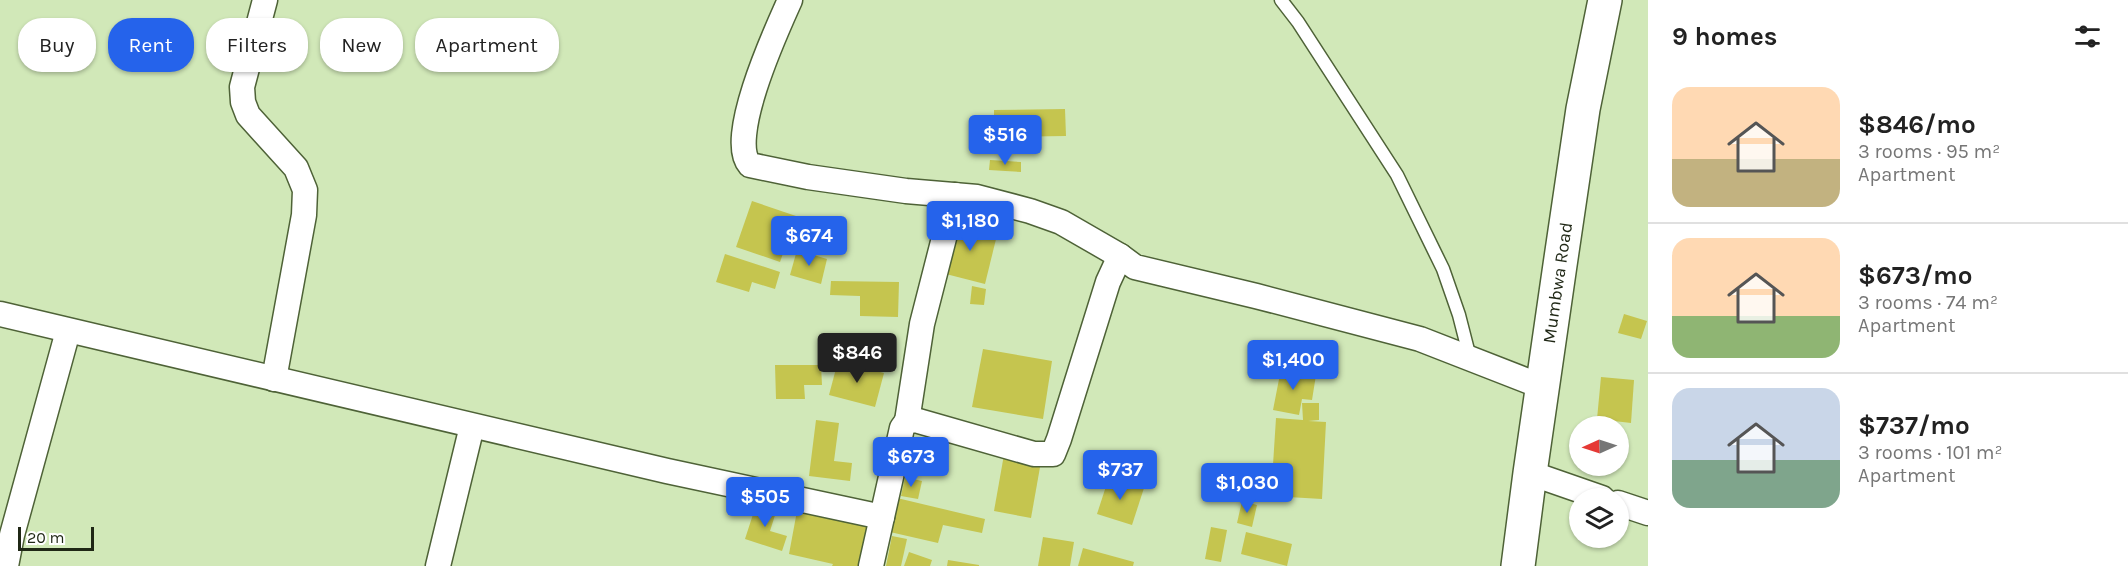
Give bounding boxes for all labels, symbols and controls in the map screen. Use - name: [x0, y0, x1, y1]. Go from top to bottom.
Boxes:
- chip: Buy: [18, 18, 96, 72]
- chip: Rent: [108, 18, 194, 72]
- chip: Filters: [206, 18, 308, 72]
- chip: New: [320, 18, 403, 72]
- chip: Apartment: [415, 18, 559, 72]
- icon: filters: [2071, 20, 2104, 53]
- text: 9 homes: [1672, 21, 1778, 52]
- text: $846/mo: [1858, 109, 1976, 140]
- icon: home: [1720, 111, 1792, 183]
- pin: $516: [969, 115, 1041, 166]
- text: $516: [983, 123, 1027, 146]
- text: 3 rooms · 95 m²: [1858, 140, 2000, 163]
- text: Apartment: [1858, 163, 1956, 186]
- pin: $1,180: [921, 201, 1019, 252]
- text: $1,180: [941, 209, 999, 232]
- pin: $674: [773, 216, 845, 267]
- street label: Mumbwa Road: [1538, 221, 1577, 345]
- text: $674: [785, 224, 833, 247]
- text: $673/mo: [1858, 260, 1972, 291]
- icon: home: [1720, 262, 1792, 334]
- text: 3 rooms · 74 m²: [1858, 291, 1998, 314]
- text: Apartment: [1858, 314, 1956, 337]
- pin: $846: [821, 333, 893, 384]
- pin: $1,400: [1244, 340, 1342, 391]
- text: $846: [832, 341, 882, 364]
- text: $1,400: [1261, 348, 1325, 371]
- text: $737/mo: [1858, 410, 1970, 441]
- icon: home: [1720, 412, 1792, 484]
- north arrow: [1569, 416, 1629, 476]
- map controls: [1569, 416, 1629, 548]
- pin: $673: [875, 437, 947, 488]
- text: 3 rooms · 101 m²: [1858, 441, 2003, 464]
- text: $673: [887, 445, 935, 468]
- pin: $737: [1084, 450, 1156, 501]
- text: $737: [1097, 458, 1143, 481]
- pin: $1,030: [1198, 463, 1296, 514]
- text: Apartment: [1858, 464, 1956, 487]
- text: $1,030: [1215, 471, 1279, 494]
- pin: $505: [729, 477, 801, 528]
- text: $505: [740, 485, 790, 508]
- button: layers: [1569, 488, 1629, 548]
- scale bar: [18, 524, 94, 552]
- text: 20 m: [27, 528, 65, 547]

